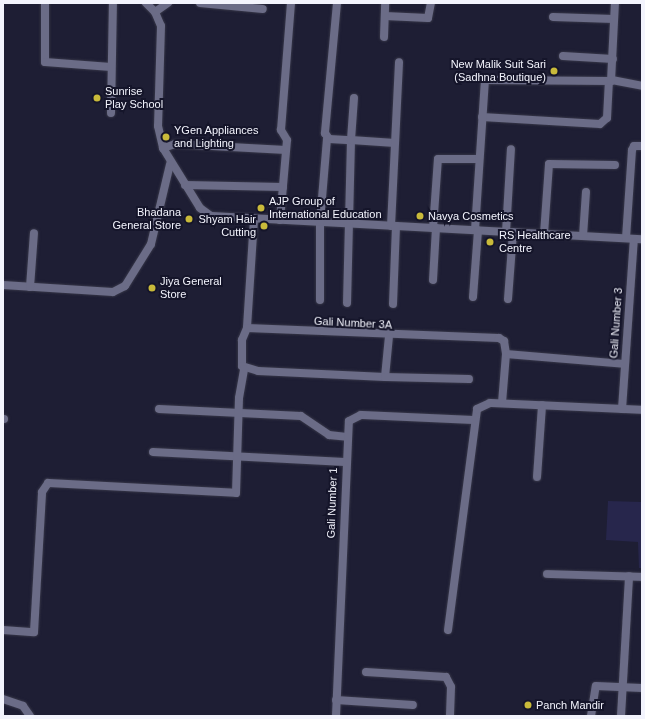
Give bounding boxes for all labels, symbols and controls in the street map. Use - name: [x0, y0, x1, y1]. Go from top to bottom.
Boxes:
- place label: New Malik Suit Sari (Sadhna Boutique): [451, 58, 546, 84]
- marker: New Malik Suit Sari (Sadhna Boutique): [549, 66, 559, 76]
- place label: Sunrise Play School: [105, 85, 163, 111]
- marker: Sunrise Play School: [92, 93, 102, 103]
- place label: YGen Appliances and Lighting: [174, 124, 259, 150]
- marker: YGen Appliances and Lighting: [161, 132, 171, 142]
- place label: AJP Group of International Education: [269, 195, 382, 221]
- marker: AJP Group of International Education: [256, 203, 266, 213]
- place label: Bhadana General Store: [113, 206, 181, 232]
- place label: Navya Cosmetics: [428, 209, 514, 223]
- marker: Navya Cosmetics: [415, 211, 425, 221]
- place label: Shyam Hair Cutting: [199, 213, 256, 239]
- marker: Bhadana General Store: [184, 214, 194, 224]
- marker: Shyam Hair Cutting: [259, 221, 269, 231]
- place label: RS Healthcare Centre: [499, 229, 571, 255]
- marker: RS Healthcare Centre: [484, 236, 496, 248]
- place label: Jiya General Store: [160, 275, 222, 301]
- marker: Jiya General Store: [147, 283, 157, 293]
- street label: Gali Number 3: [607, 287, 625, 359]
- street label: Gali Number 3A: [314, 314, 392, 332]
- street label: Gali Number 1: [324, 467, 340, 539]
- place label: Panch Mandir: [536, 698, 604, 712]
- marker: Panch Mandir: [523, 700, 533, 710]

